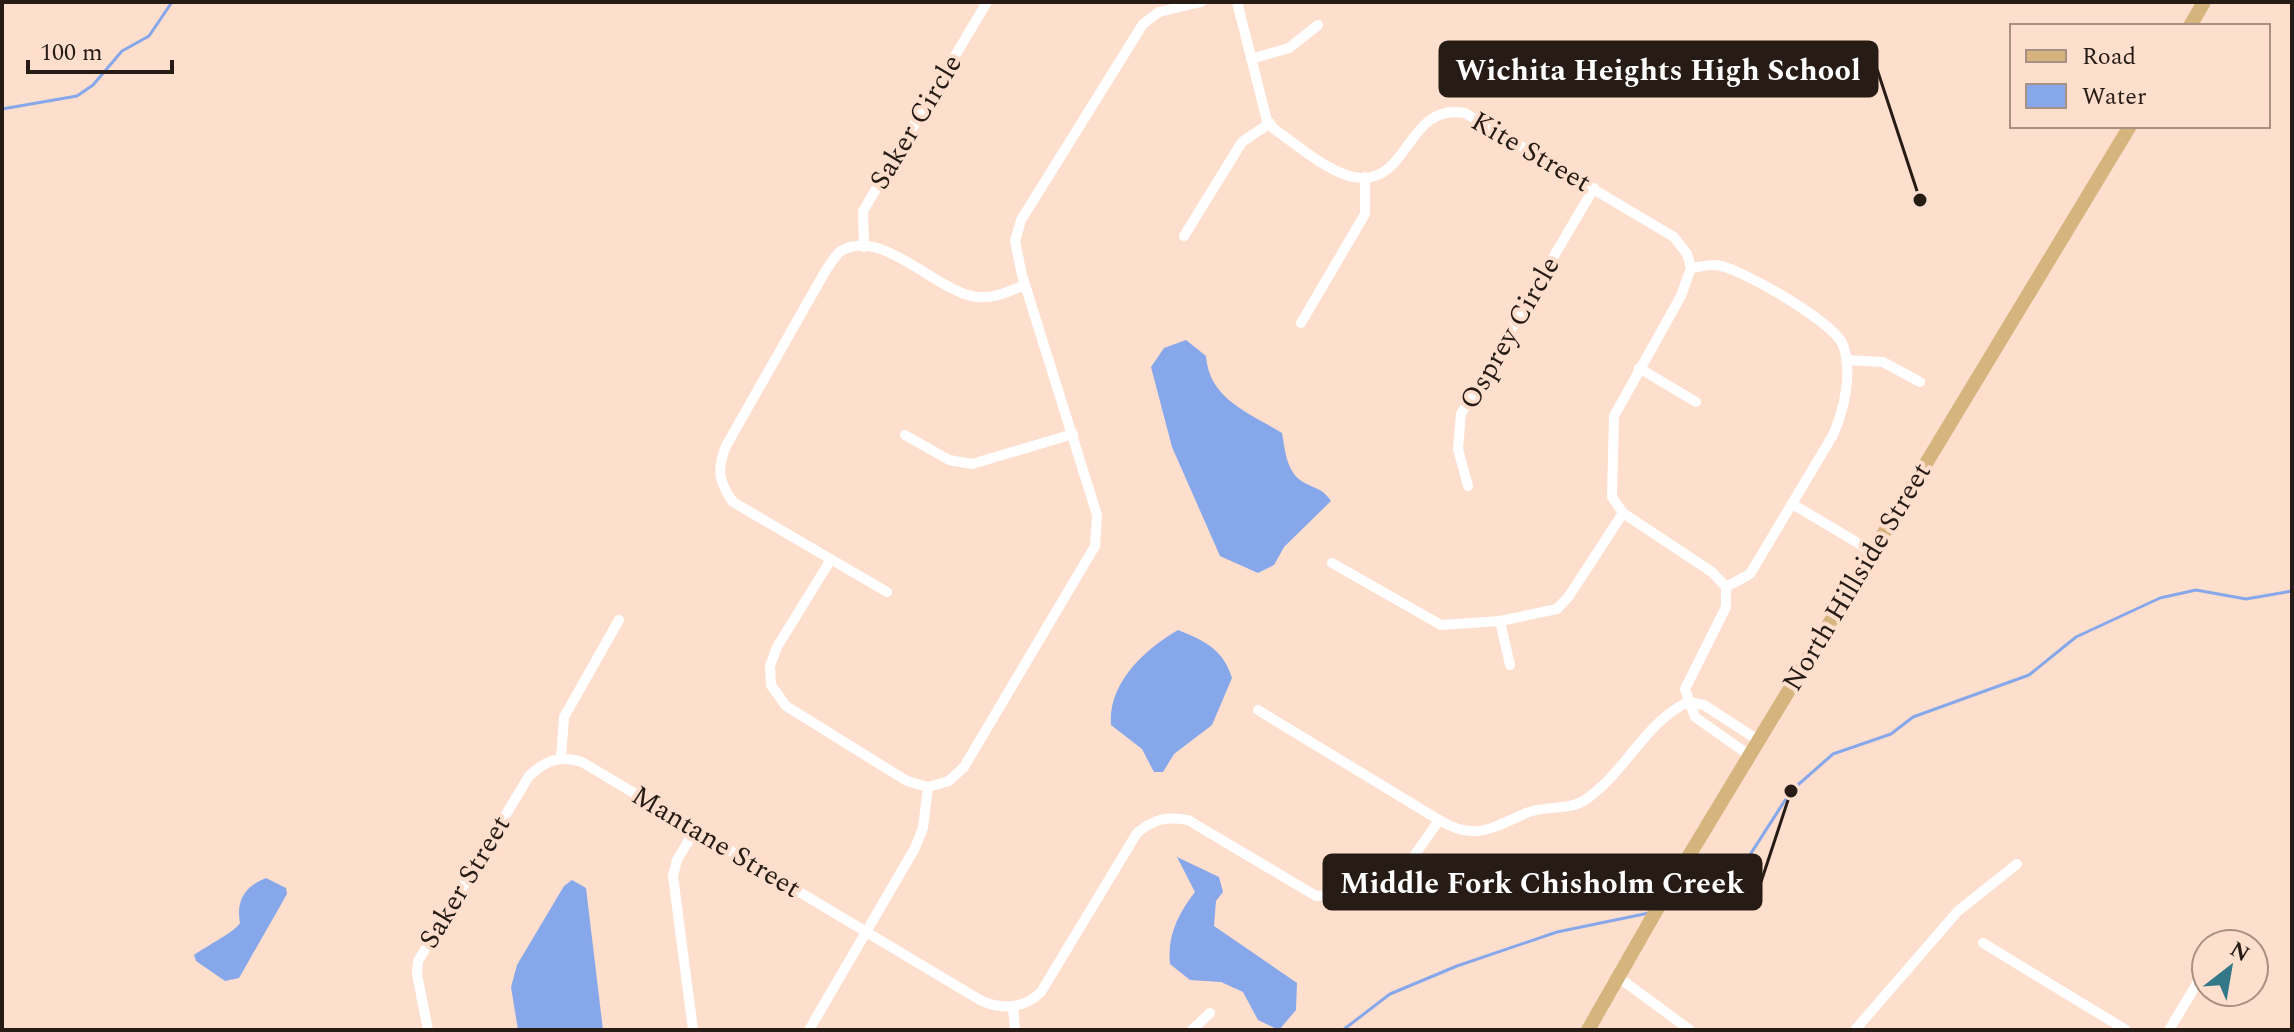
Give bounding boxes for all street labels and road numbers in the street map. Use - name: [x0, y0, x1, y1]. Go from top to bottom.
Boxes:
- street label: Saker Circle: [859, 46, 973, 198]
- street label: Kite Street: [1463, 100, 1599, 204]
- street label: Osprey Circle: [1449, 248, 1571, 418]
- street label: North Hillside Street: [1772, 454, 1942, 700]
- street label: Mantane Street: [623, 774, 809, 910]
- street label: Saker Street: [408, 807, 522, 957]

